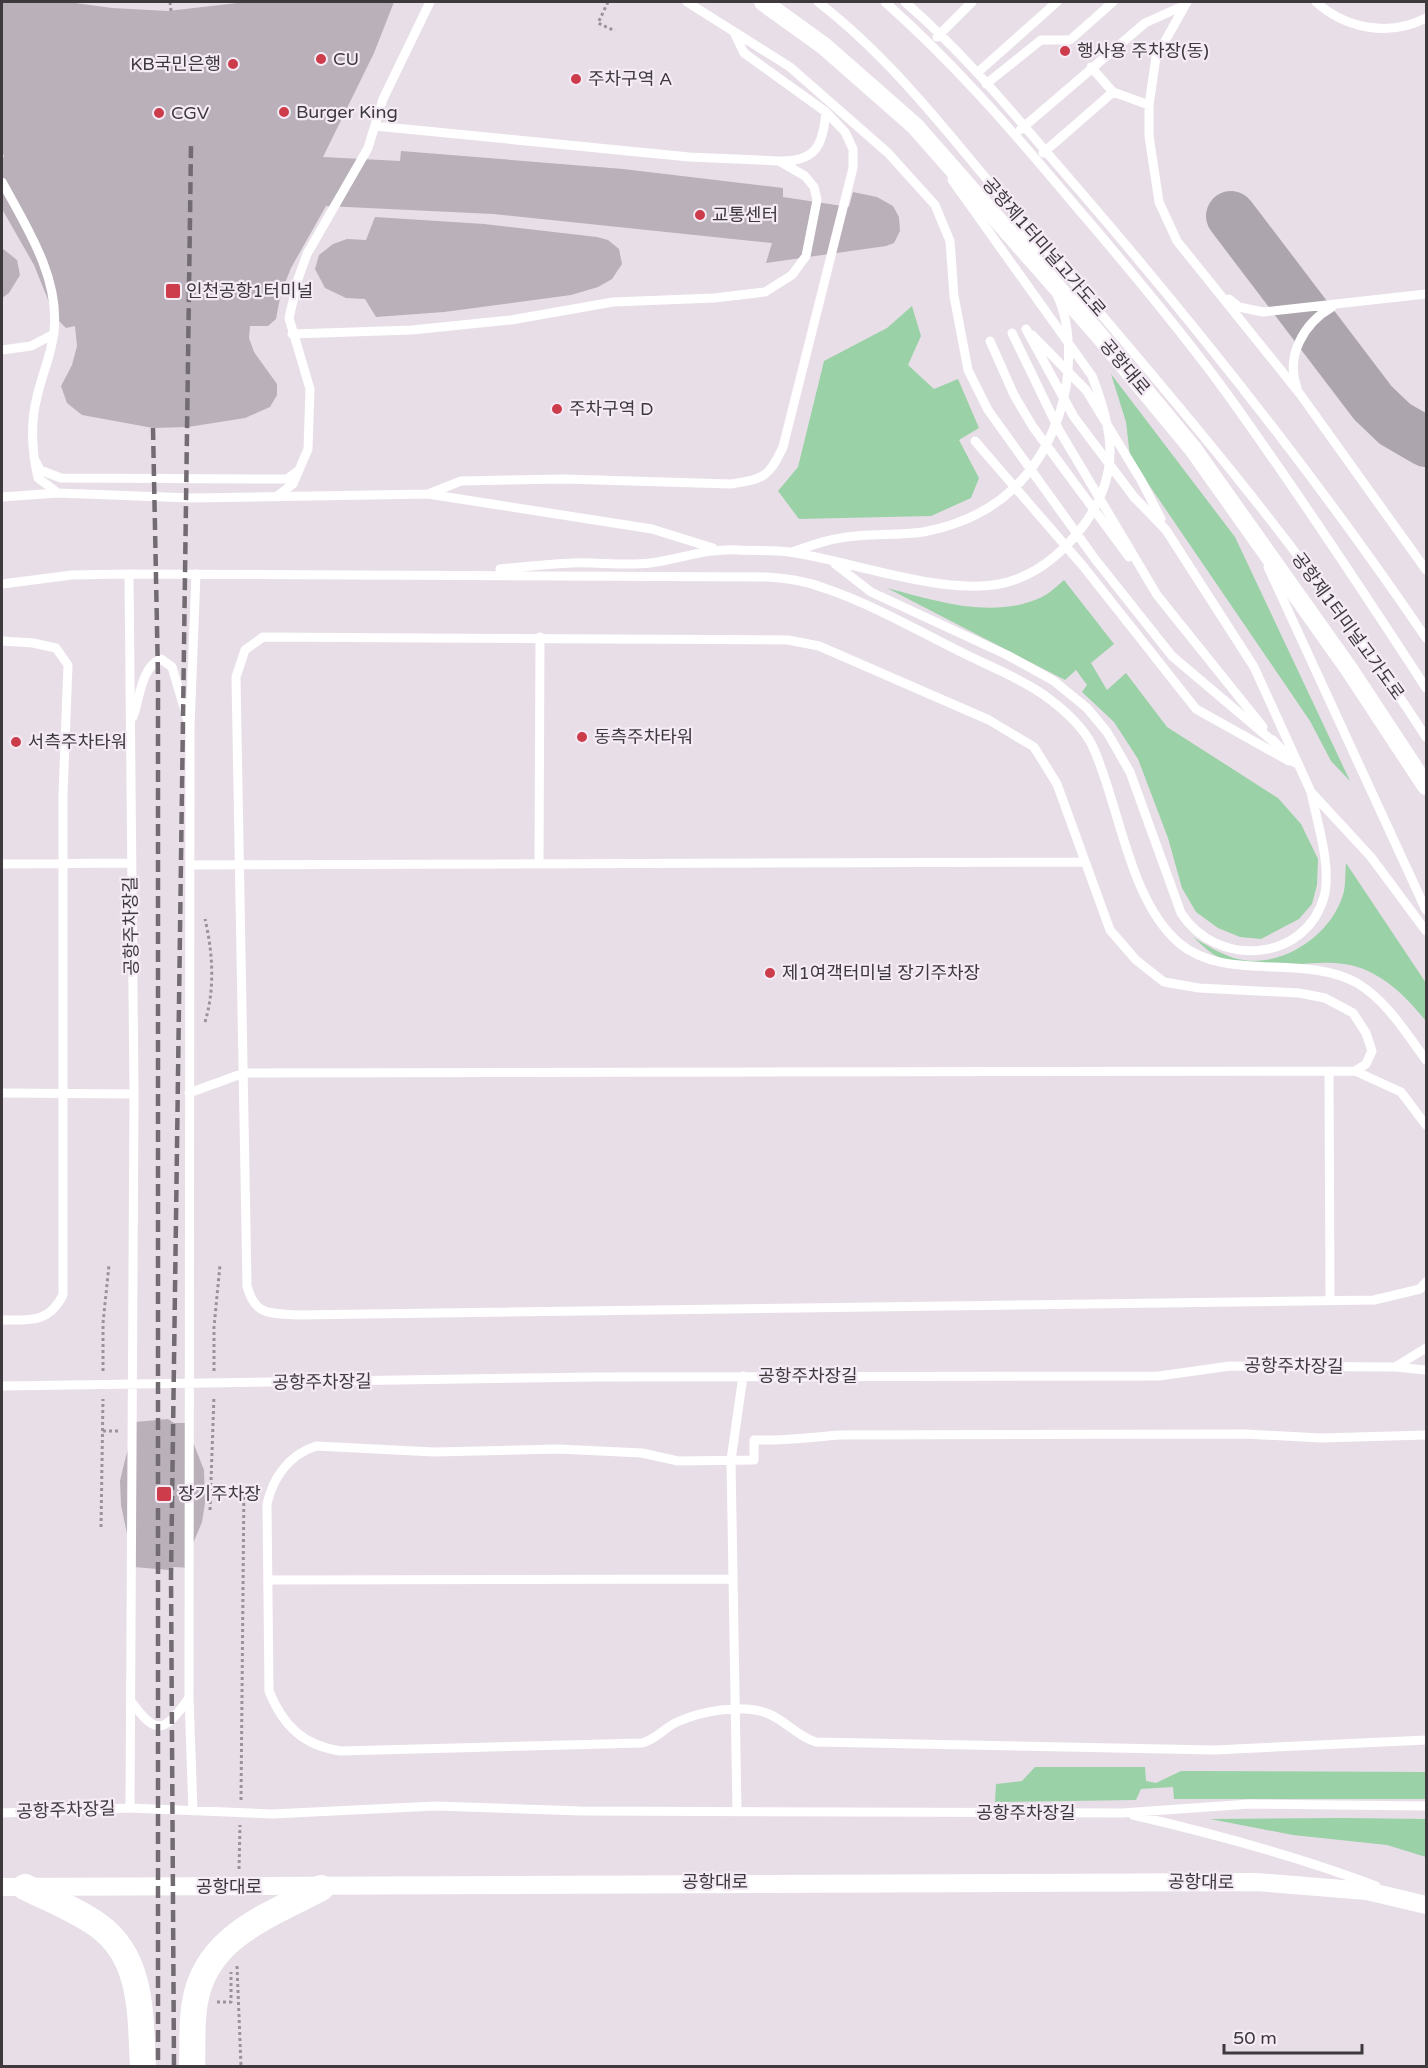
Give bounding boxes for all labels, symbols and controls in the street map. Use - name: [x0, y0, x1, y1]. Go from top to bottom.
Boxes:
- place label: 행사용 주차장(동): [1077, 40, 1209, 62]
- marker: 행사용 주차장(동): [1058, 44, 1072, 58]
- place label: CU: [333, 48, 359, 70]
- marker: CU: [314, 52, 328, 66]
- place label: KB국민은행: [130, 53, 221, 75]
- marker: KB국민은행: [226, 57, 240, 71]
- place label: 주차구역 A: [588, 68, 672, 90]
- marker: 주차구역 A: [569, 72, 583, 86]
- place label: Burger King: [296, 101, 398, 123]
- place label: CGV: [171, 102, 210, 124]
- marker: Burger King: [277, 105, 291, 119]
- marker: CGV: [152, 106, 166, 120]
- street label: 공항제1터미널고가도로: [978, 173, 1110, 321]
- place label: 교통센터: [712, 204, 778, 226]
- marker: 교통센터: [693, 208, 707, 222]
- place label: 인천공항1터미널: [186, 280, 313, 302]
- marker: 인천공항1터미널: [164, 282, 182, 300]
- street label: 공항대로: [1095, 335, 1155, 399]
- place label: 주차구역 D: [569, 398, 653, 420]
- marker: 주차구역 D: [550, 402, 564, 416]
- street label: 공항제1터미널고가도로: [1287, 548, 1409, 704]
- place label: 동측주차타워: [594, 726, 693, 748]
- marker: 동측주차타워: [575, 730, 589, 744]
- place label: 서측주차타워: [28, 731, 127, 753]
- marker: 서측주차타워: [9, 735, 23, 749]
- street label: 공항주차장길: [119, 876, 143, 976]
- place label: 제1여객터미널 장기주차장: [782, 962, 980, 984]
- marker: 제1여객터미널 장기주차장: [763, 966, 777, 980]
- street label: 공항주차장길: [1244, 1354, 1344, 1378]
- street label: 공항주차장길: [758, 1365, 858, 1387]
- street label: 공항주차장길: [272, 1370, 372, 1394]
- place label: 장기주차장: [178, 1483, 261, 1505]
- marker: 장기주차장: [155, 1485, 173, 1503]
- street label: 공항주차장길: [16, 1797, 116, 1823]
- street label: 공항주차장길: [976, 1802, 1076, 1824]
- street label: 공항대로: [1168, 1870, 1234, 1894]
- street label: 공항대로: [682, 1871, 748, 1893]
- street label: 공항대로: [196, 1876, 262, 1898]
- scale bar: [1224, 2017, 1362, 2055]
- text: 50 m: [1233, 2027, 1277, 2049]

